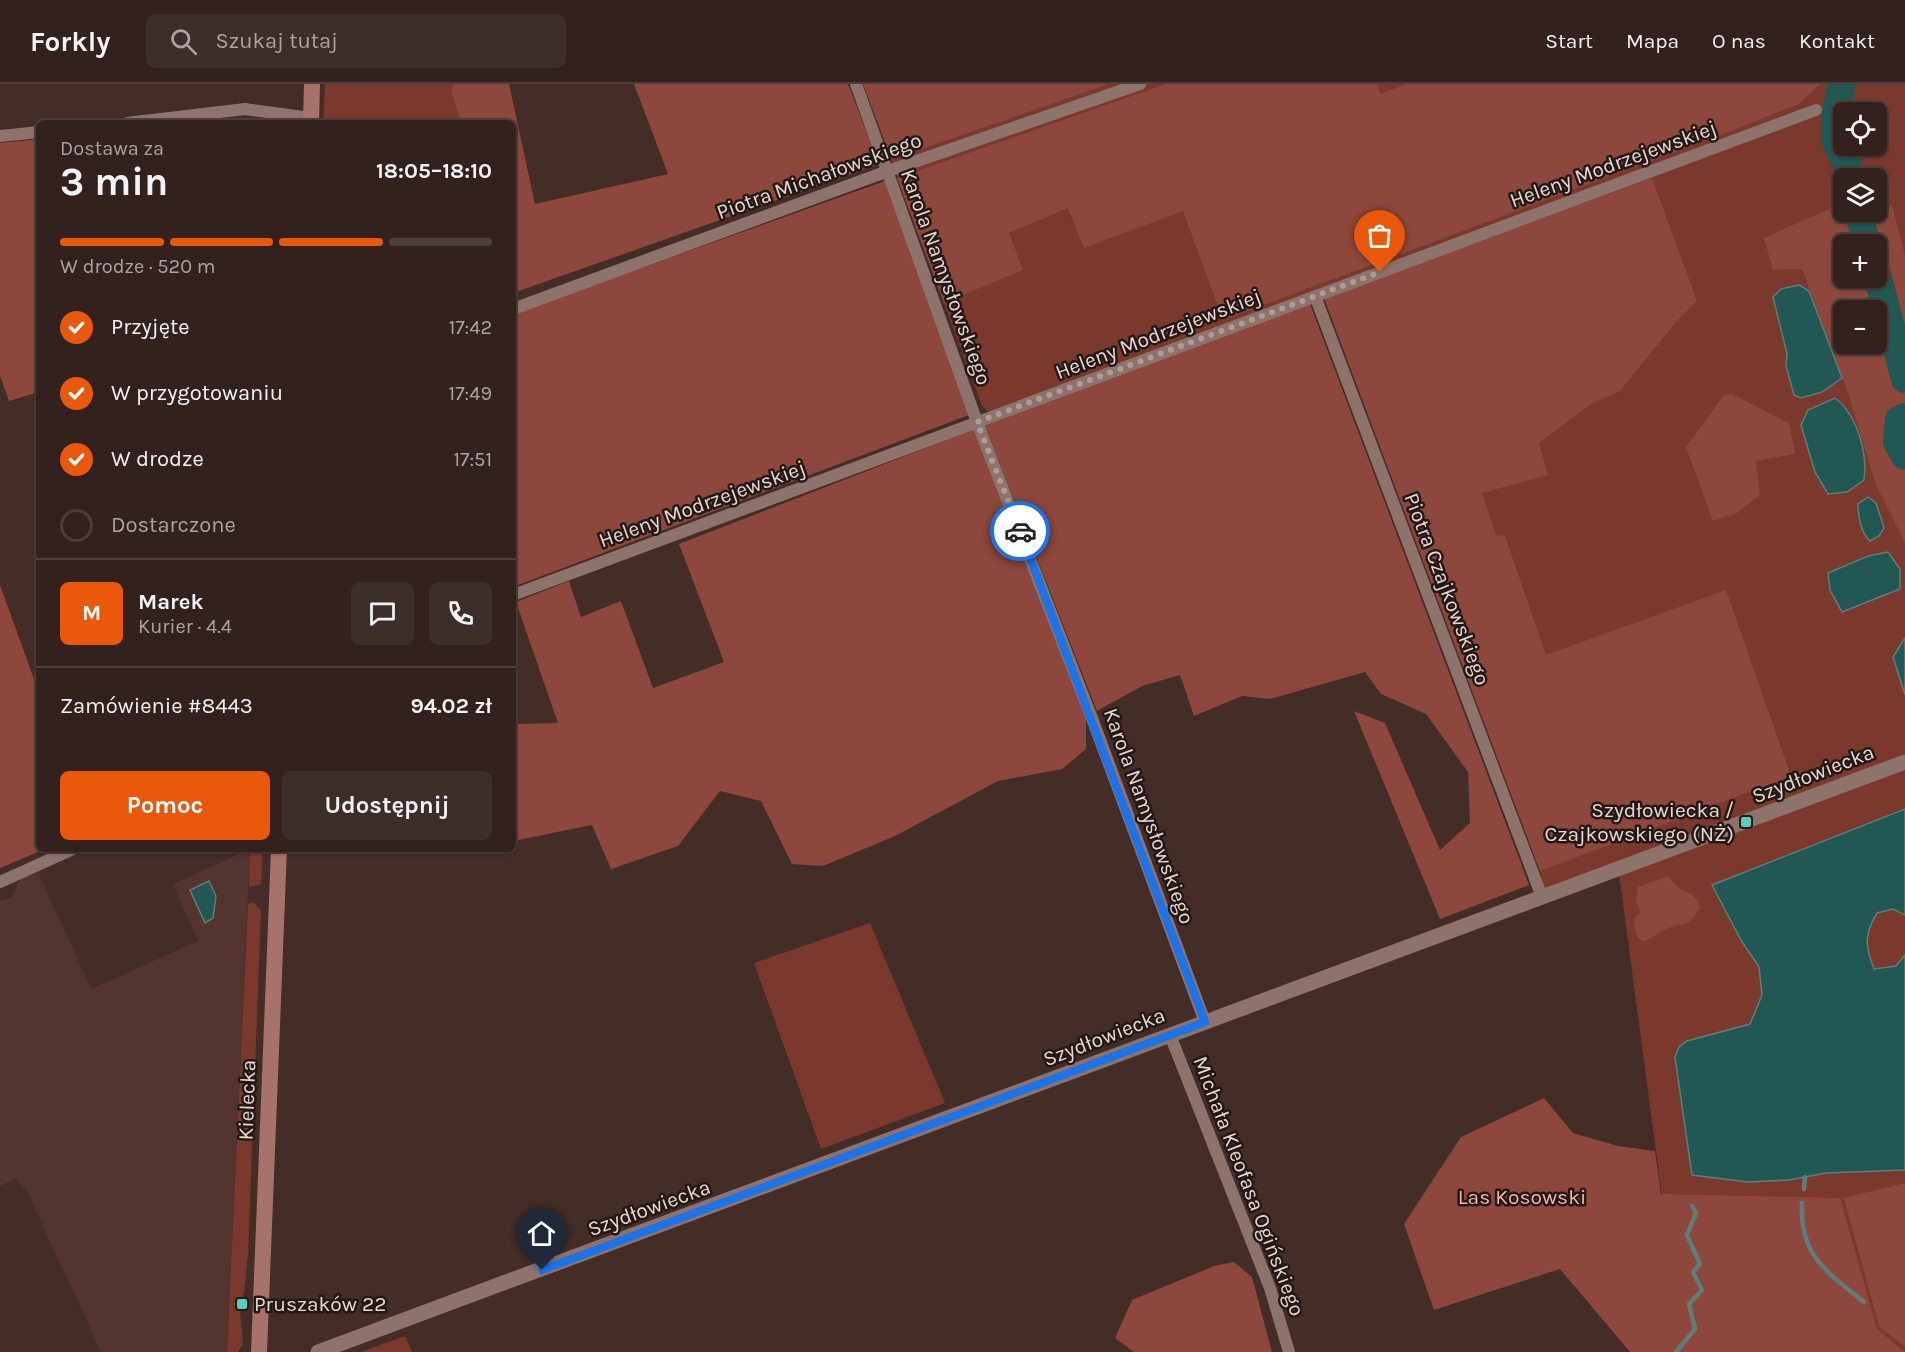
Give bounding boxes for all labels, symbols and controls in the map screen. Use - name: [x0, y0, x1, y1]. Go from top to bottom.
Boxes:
- search box: [146, 14, 566, 68]
- text: Forkly: [30, 25, 110, 58]
- icon: search: [167, 25, 200, 58]
- text: Szukaj tutaj: [215, 28, 338, 54]
- text: Start: [1545, 29, 1593, 53]
- text: Mapa: [1626, 29, 1679, 53]
- text: O nas: [1712, 29, 1766, 53]
- text: Kontakt: [1799, 29, 1875, 53]
- map controls: [1833, 102, 1887, 354]
- button: locate: [1833, 102, 1887, 156]
- street label: Heleny Modrzejewskiej: [1506, 115, 1720, 213]
- street label: Piotra Michałowskiego: [713, 128, 925, 224]
- text: Dostawa za: [60, 137, 164, 160]
- text: 18:05–18:10: [376, 158, 492, 184]
- text: 3 min: [60, 159, 168, 205]
- street label: Karola Namysłowskiego: [896, 166, 996, 388]
- button: layers: [1833, 168, 1887, 222]
- pin: [1354, 210, 1405, 272]
- icon: bag: [1363, 219, 1396, 252]
- button: +: [1833, 234, 1887, 288]
- text: W drodze · 520 m: [60, 255, 216, 278]
- street label: Heleny Modrzejewskiej: [1052, 284, 1264, 384]
- button: −: [1833, 300, 1887, 354]
- icon: check: [60, 311, 93, 344]
- text: Przyjęte: [111, 314, 190, 340]
- text: 17:42: [449, 316, 492, 339]
- icon: check: [60, 377, 93, 410]
- text: W przygotowaniu: [111, 380, 283, 406]
- text: 17:49: [449, 382, 492, 405]
- icon: check: [60, 443, 93, 476]
- text: W drodze: [111, 446, 204, 472]
- text: 17:51: [453, 448, 492, 471]
- street label: Heleny Modrzejewskiej: [595, 455, 809, 553]
- street label: Piotra Czajkowskiego: [1399, 489, 1495, 689]
- courier: [990, 501, 1050, 561]
- text: Dostarczone: [111, 512, 236, 538]
- icon: car: [1004, 515, 1037, 548]
- button: chat: [351, 582, 414, 645]
- button: phone: [429, 582, 492, 645]
- text: Marek: [138, 589, 203, 615]
- text: M: [82, 600, 101, 626]
- text: Kurier · 4.4: [138, 615, 232, 638]
- text: Zamówienie #8443: [60, 693, 253, 719]
- text: 94.02 zł: [410, 693, 492, 719]
- street label: Karola Namysłowskiego: [1099, 705, 1199, 927]
- street label: Szydłowiecka: [1749, 740, 1877, 808]
- button: Pomoc: [60, 771, 270, 840]
- button: Udostępnij: [282, 771, 492, 840]
- place label: Szydłowiecka / Czajkowskiego (NŻ): [1545, 798, 1734, 846]
- marker: Szydłowiecka / Czajkowskiego (NŻ): [1739, 815, 1753, 829]
- street label: Szydłowiecka: [1040, 1003, 1168, 1071]
- street label: Michała Kleofasa Ogińskiego: [1188, 1053, 1310, 1319]
- street label: Kielecka: [234, 1059, 260, 1141]
- street label: Szydłowiecka: [584, 1175, 714, 1241]
- park label: Las Kosowski: [1458, 1185, 1586, 1209]
- pin: [516, 1208, 567, 1270]
- icon: home: [525, 1217, 558, 1250]
- place label: Pruszaków 22: [254, 1292, 386, 1316]
- marker: Pruszaków 22: [235, 1297, 249, 1311]

